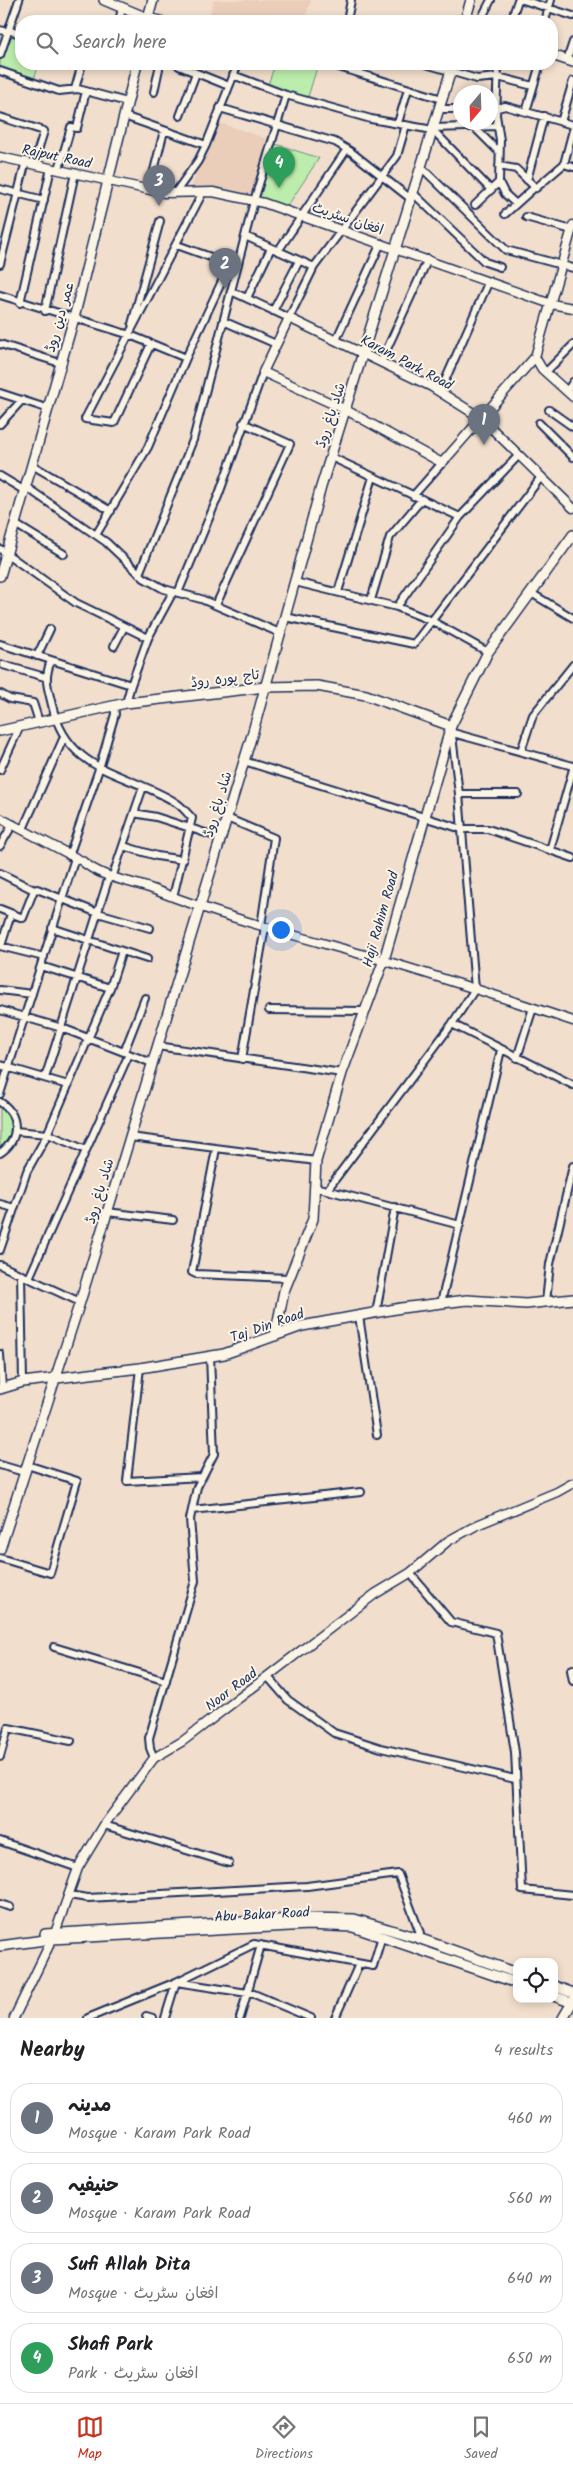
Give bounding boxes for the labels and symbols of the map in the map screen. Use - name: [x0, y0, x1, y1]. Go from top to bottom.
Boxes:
- north arrow: [453, 85, 498, 130]
- street label: Rajput Road: [20, 139, 95, 175]
- pin: 4: [263, 147, 295, 188]
- pin: 3: [143, 165, 175, 206]
- street label: افغان سٹریٹ: [309, 196, 386, 241]
- pin: 2: [209, 248, 241, 289]
- street label: عمر دین روڈ: [39, 280, 80, 355]
- street label: Karam Park Road: [356, 329, 458, 397]
- street label: شاد باغ روڈ: [310, 380, 352, 451]
- pin: 1: [468, 404, 500, 445]
- street label: تاج پورہ روڈ: [189, 664, 262, 694]
- street label: شاد باغ روڈ: [198, 769, 238, 840]
- street label: Haji Rahim Road: [357, 868, 405, 970]
- your location: [268, 917, 294, 943]
- street label: شاد باغ روڈ: [80, 1156, 120, 1227]
- street label: Taj Din Road: [227, 1303, 308, 1349]
- street label: Noor Road: [201, 1662, 263, 1717]
- street label: Abu Bakar Road: [214, 1901, 311, 1928]

